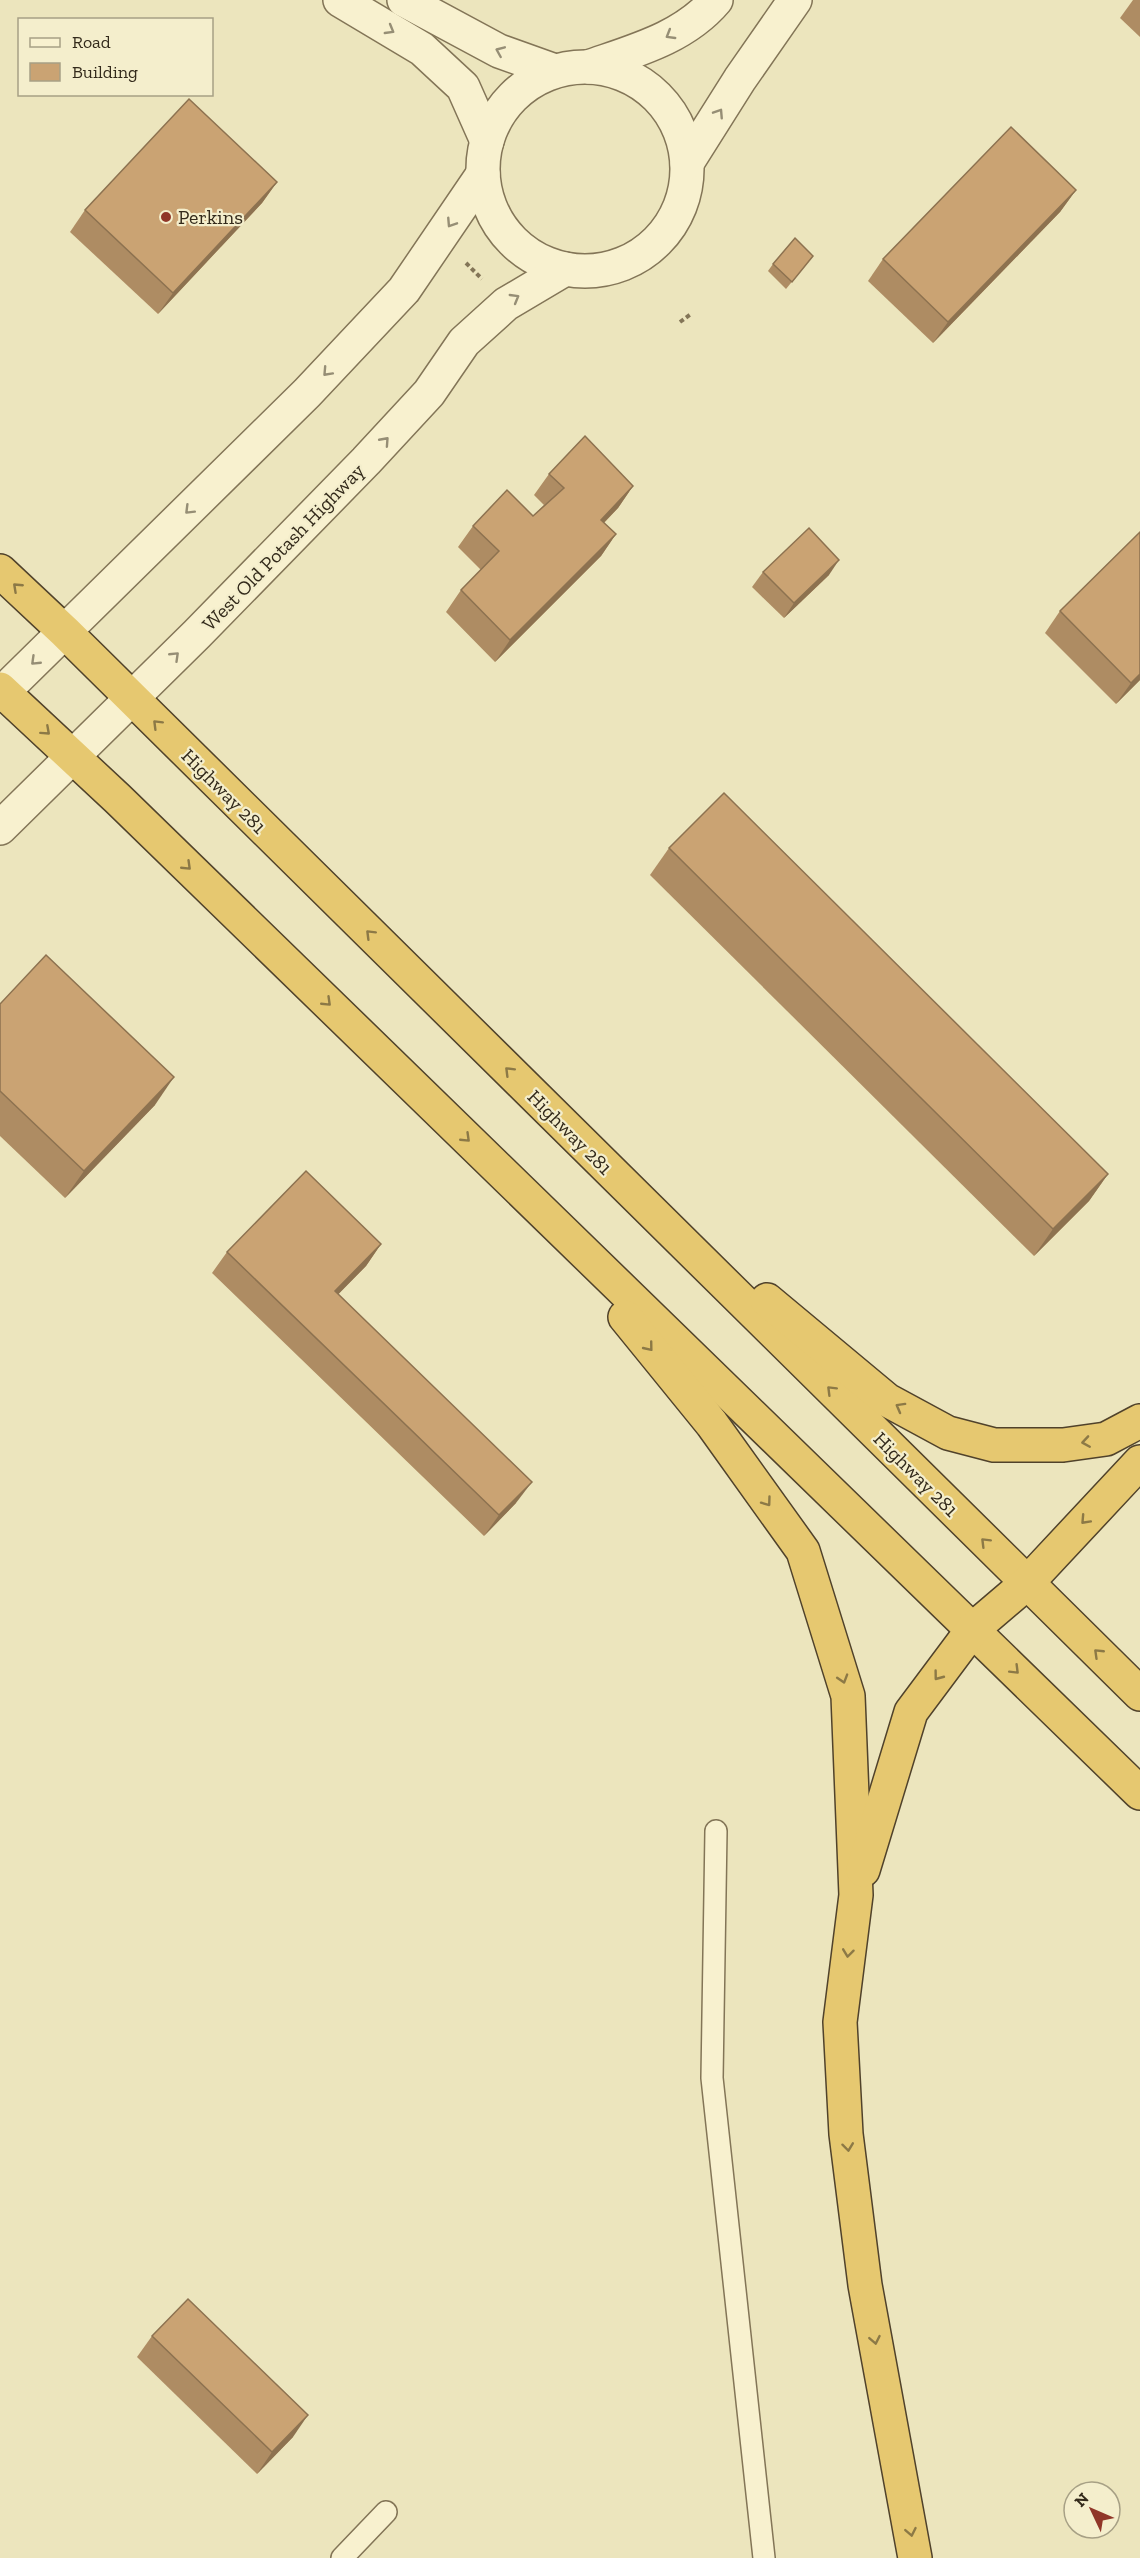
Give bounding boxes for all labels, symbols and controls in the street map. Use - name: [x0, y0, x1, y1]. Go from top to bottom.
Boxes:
- legend: [18, 18, 213, 96]
- one-way arrow: [384, 23, 394, 34]
- one-way arrow: [666, 27, 676, 39]
- text: Road: [72, 31, 111, 53]
- one-way arrow: [495, 46, 506, 58]
- text: Building: [72, 61, 138, 83]
- one-way arrow: [711, 109, 723, 119]
- place label: Perkins: [178, 205, 243, 229]
- marker: Perkins: [159, 210, 173, 224]
- one-way arrow: [447, 216, 458, 227]
- one-way arrow: [509, 294, 519, 306]
- one-way arrow: [323, 366, 334, 376]
- one-way arrow: [377, 437, 388, 448]
- street label: West Old Potash Highway: [197, 458, 370, 636]
- one-way arrow: [185, 503, 196, 514]
- one-way arrow: [14, 584, 25, 595]
- one-way arrow: [167, 652, 178, 663]
- one-way arrow: [31, 654, 42, 665]
- one-way arrow: [153, 720, 164, 731]
- one-way arrow: [40, 724, 50, 735]
- street label: Highway 281: [177, 744, 272, 839]
- one-way arrow: [181, 859, 191, 870]
- one-way arrow: [367, 931, 378, 942]
- one-way arrow: [319, 995, 330, 1006]
- one-way arrow: [506, 1068, 517, 1079]
- street label: Highway 281: [523, 1085, 618, 1180]
- one-way arrow: [459, 1131, 470, 1142]
- one-way arrow: [642, 1340, 653, 1351]
- one-way arrow: [828, 1387, 839, 1398]
- one-way arrow: [895, 1403, 906, 1414]
- street label: Highway 281: [869, 1427, 964, 1522]
- one-way arrow: [1081, 1435, 1091, 1448]
- one-way arrow: [760, 1495, 771, 1506]
- one-way arrow: [1082, 1513, 1093, 1524]
- one-way arrow: [982, 1538, 992, 1549]
- one-way arrow: [1095, 1649, 1105, 1660]
- one-way arrow: [1008, 1664, 1019, 1674]
- one-way arrow: [934, 1669, 945, 1680]
- one-way arrow: [835, 1673, 848, 1684]
- one-way arrow: [843, 1948, 855, 1958]
- one-way arrow: [841, 2143, 853, 2152]
- one-way arrow: [868, 2335, 881, 2345]
- north arrow: [1062, 2480, 1122, 2540]
- text: N: [1071, 2489, 1093, 2511]
- one-way arrow: [904, 2527, 917, 2537]

